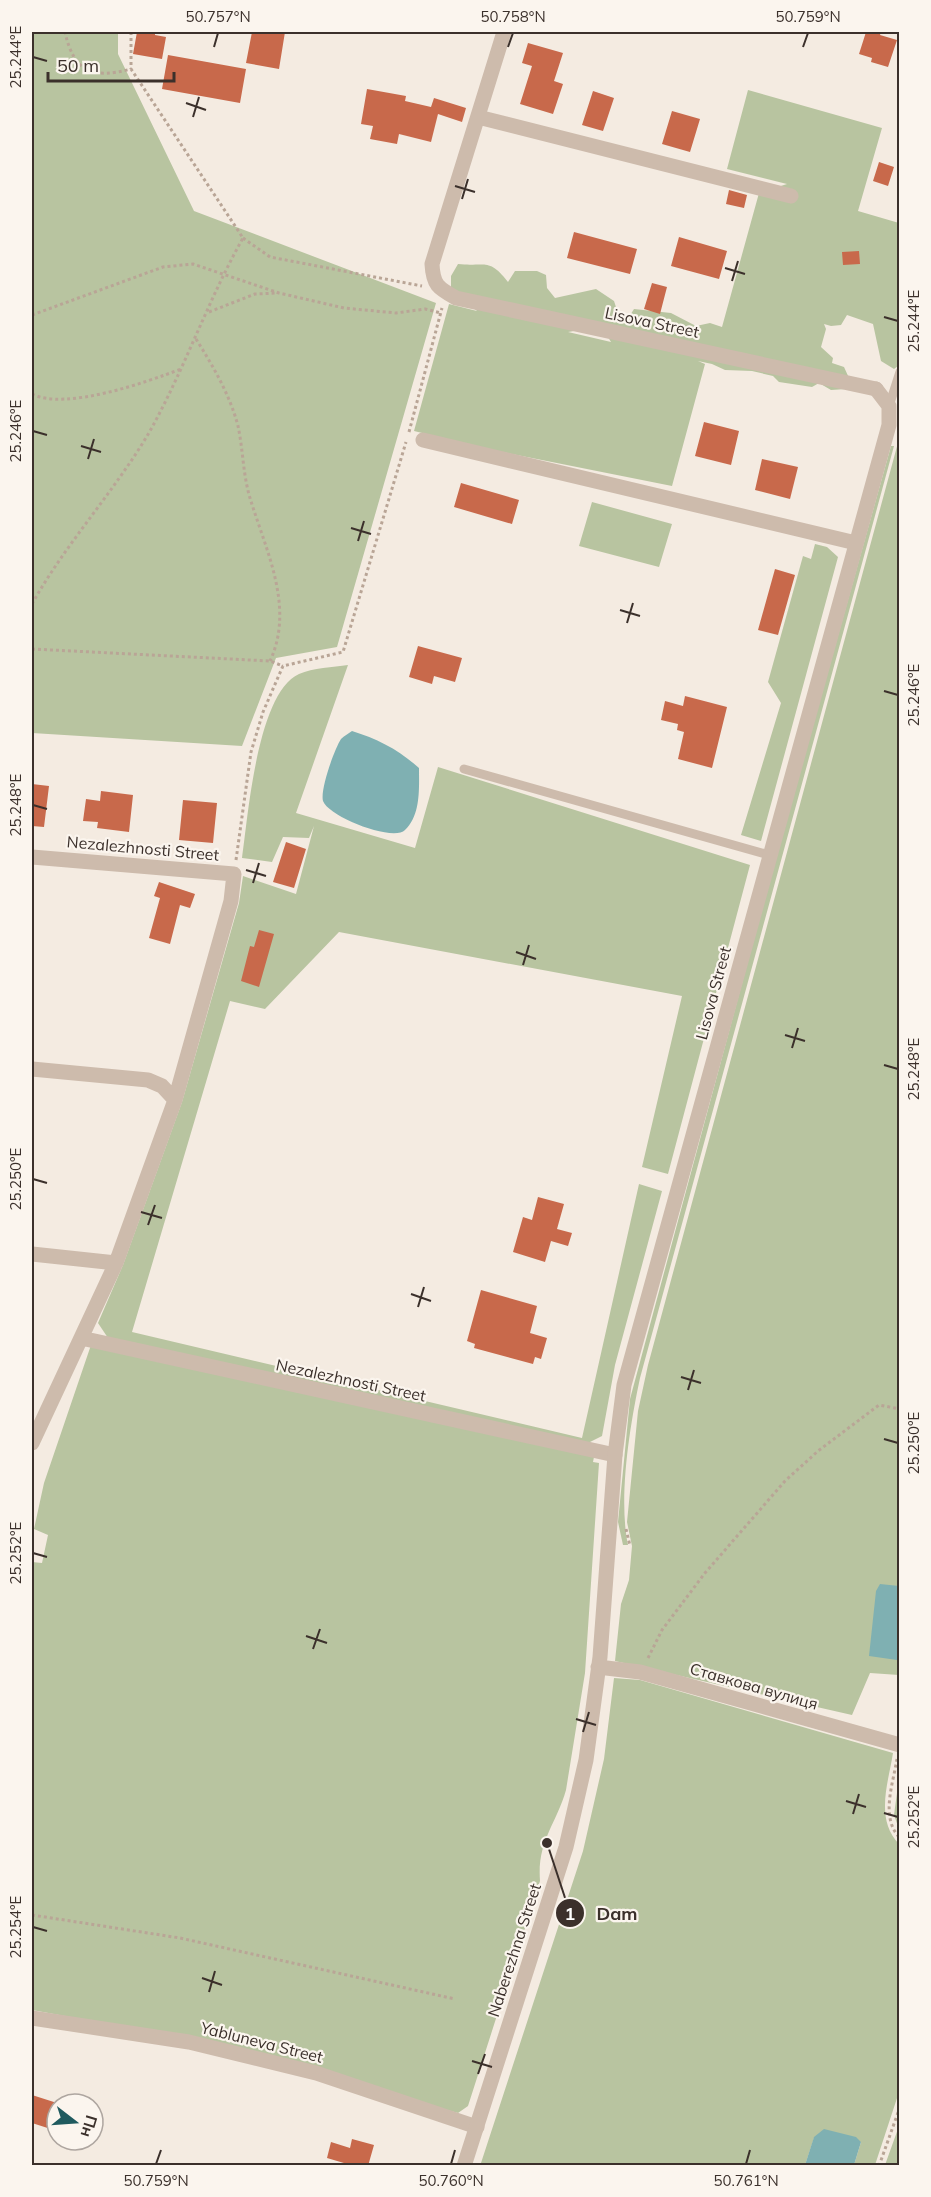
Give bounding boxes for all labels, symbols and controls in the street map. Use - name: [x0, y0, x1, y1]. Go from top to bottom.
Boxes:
- text: 50.757°N: [185, 7, 251, 26]
- text: 50.758°N: [480, 7, 546, 26]
- text: 50.759°N: [775, 7, 841, 26]
- text: 25.244°E: [6, 25, 25, 88]
- scale bar: [48, 45, 174, 83]
- text: 50 m: [57, 54, 99, 77]
- text: 25.244°E: [904, 289, 923, 352]
- street label: Lisova Street: [603, 302, 701, 342]
- text: 25.246°E: [6, 399, 25, 462]
- text: 25.246°E: [904, 663, 923, 726]
- text: 25.248°E: [6, 773, 25, 836]
- street label: Nezalezhnosti Street: [66, 831, 220, 865]
- street label: Lisova Street: [691, 944, 735, 1042]
- text: 25.248°E: [904, 1037, 923, 1100]
- text: 25.250°E: [6, 1147, 25, 1210]
- street label: Nezalezhnosti Street: [274, 1354, 428, 1406]
- text: 25.250°E: [904, 1411, 923, 1474]
- text: 25.252°E: [6, 1521, 25, 1584]
- street label: Ставкова вулиця: [688, 1658, 820, 1714]
- text: 25.252°E: [904, 1785, 923, 1848]
- street label: Naberezhna Street: [483, 1880, 545, 2019]
- text: 25.254°E: [6, 1895, 25, 1958]
- callout: Dam: [555, 1895, 650, 1931]
- text: 1: [565, 1902, 575, 1925]
- text: Dam: [596, 1902, 638, 1925]
- street label: Yabluneva Street: [198, 2017, 325, 2067]
- north arrow: [45, 2092, 105, 2152]
- text: Пн: [77, 2113, 102, 2140]
- text: 50.759°N: [123, 2171, 189, 2190]
- text: 50.760°N: [418, 2171, 484, 2190]
- text: 50.761°N: [713, 2171, 779, 2190]

